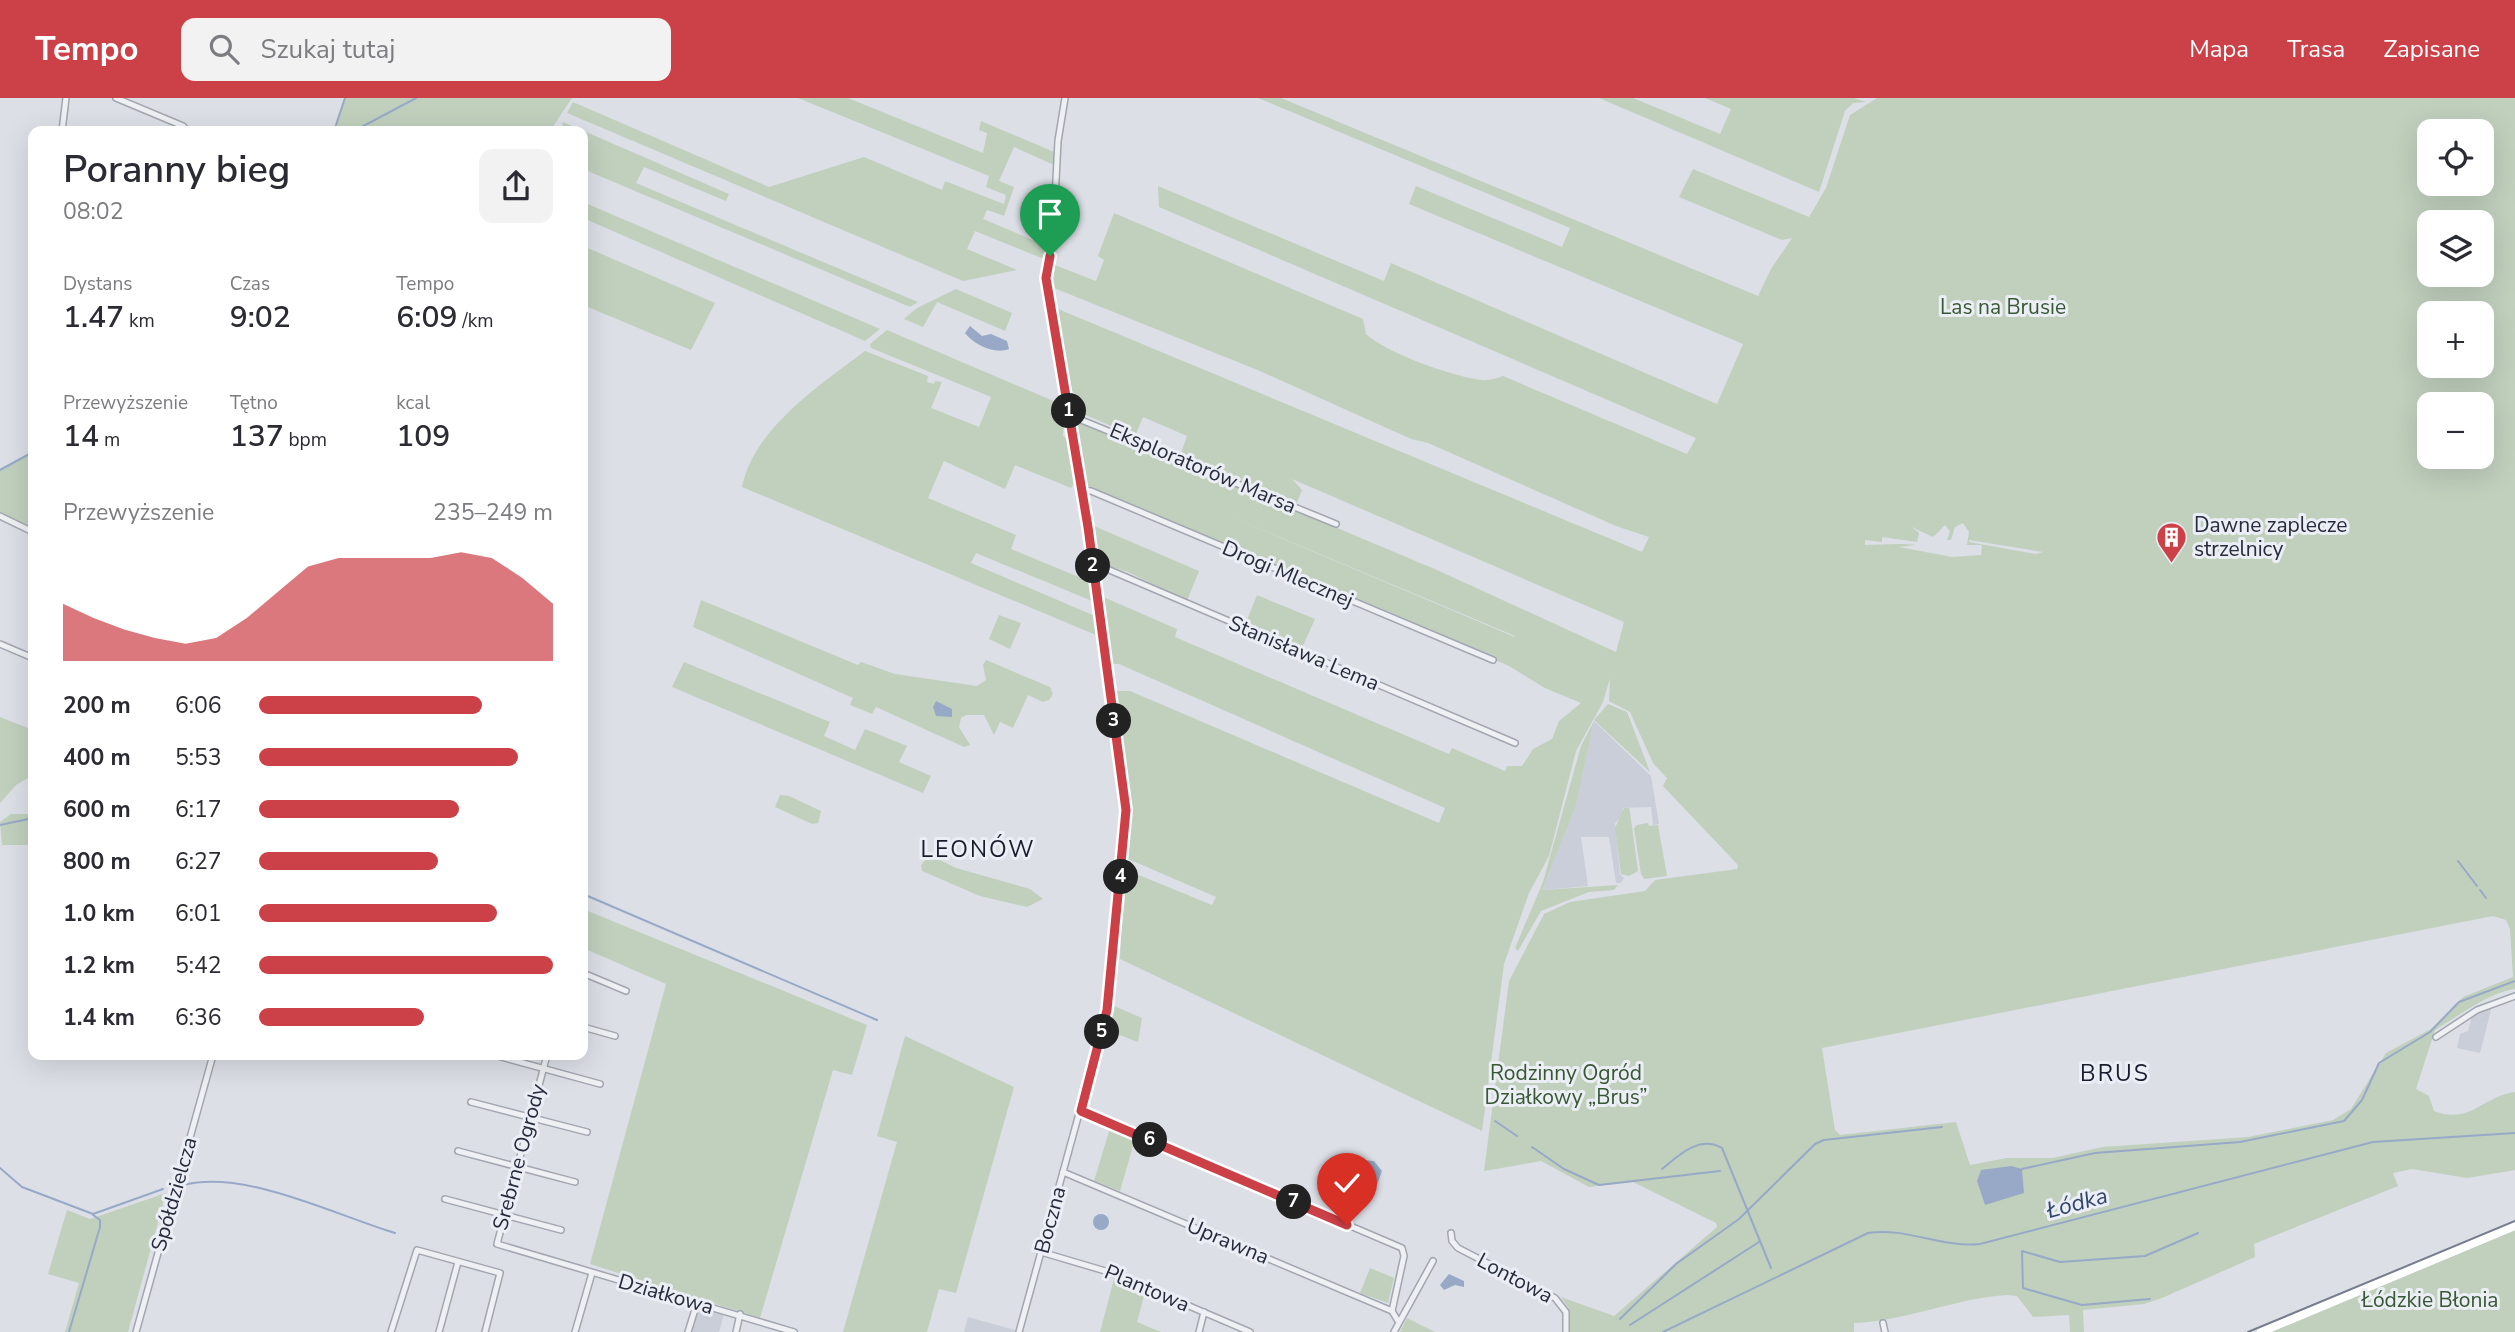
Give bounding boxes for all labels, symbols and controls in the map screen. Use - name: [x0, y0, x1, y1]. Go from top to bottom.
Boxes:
- search box: [181, 18, 671, 81]
- text: Tempo: [35, 27, 139, 72]
- icon: search: [205, 30, 243, 68]
- text: Szukaj tutaj: [261, 32, 395, 67]
- text: Mapa: [2189, 33, 2249, 65]
- text: Trasa: [2287, 33, 2345, 65]
- text: Zapisane: [2383, 33, 2480, 65]
- map controls: [2417, 119, 2494, 469]
- button: locate: [2417, 119, 2494, 196]
- text: Poranny bieg: [63, 144, 290, 195]
- button: share: [479, 149, 553, 223]
- pin: [1020, 184, 1080, 256]
- icon: arrive: [1031, 195, 1069, 233]
- text: 08:02: [63, 196, 123, 227]
- button: layers: [2417, 210, 2494, 287]
- text: Dystans: [63, 271, 132, 297]
- text: Czas: [230, 271, 270, 297]
- text: Tempo: [396, 271, 454, 297]
- park label: Las na Brusie: [1940, 293, 2066, 321]
- text: 1.47: [63, 297, 124, 338]
- text: 9:02: [230, 297, 291, 338]
- text: 6:09: [396, 297, 457, 338]
- button: +: [2417, 301, 2494, 378]
- text: km: [124, 308, 155, 334]
- text: /km: [457, 308, 493, 334]
- text: Przewyższenie: [63, 390, 188, 416]
- text: Tętno: [230, 390, 278, 416]
- text: kcal: [396, 390, 430, 416]
- button: −: [2417, 392, 2494, 469]
- pin: 1: [1052, 394, 1086, 428]
- text: 1: [1063, 397, 1074, 423]
- text: 14: [63, 416, 99, 457]
- text: 137: [230, 416, 284, 457]
- text: 109: [396, 416, 450, 457]
- street label: Eksploratorów Marsa: [1106, 416, 1300, 520]
- text: m: [99, 427, 120, 453]
- text: bpm: [284, 427, 327, 453]
- text: Przewyższenie: [63, 497, 214, 528]
- text: 235–249 m: [433, 497, 553, 528]
- place label: Dawne zaplecze strzelnicy: [2194, 511, 2347, 563]
- building icon: Dawne zaplecze strzelnicy: [2154, 520, 2188, 564]
- street label: Drogi Mlecznej: [1218, 534, 1358, 614]
- pin: 2: [1076, 548, 1110, 584]
- text: 2: [1087, 552, 1098, 578]
- street label: Stanisława Lema: [1224, 609, 1384, 697]
- text: 200 m: [63, 690, 131, 721]
- text: 6:06: [175, 690, 222, 721]
- pin: 3: [1096, 704, 1132, 738]
- text: 3: [1108, 707, 1119, 733]
- text: 400 m: [63, 742, 131, 773]
- text: 5:53: [175, 742, 222, 773]
- text: 600 m: [63, 794, 131, 825]
- text: 6:17: [175, 794, 222, 825]
- district label: LEONÓW: [920, 834, 1036, 865]
- text: 800 m: [63, 846, 131, 877]
- text: 6:27: [175, 846, 222, 877]
- pin: 4: [1104, 860, 1138, 894]
- text: 4: [1115, 863, 1126, 889]
- text: 1.0 km: [63, 898, 135, 929]
- text: 6:01: [175, 898, 222, 929]
- text: 1.2 km: [63, 950, 135, 981]
- text: 5:42: [175, 950, 222, 981]
- text: 1.4 km: [63, 1002, 135, 1033]
- text: 6:36: [175, 1002, 222, 1033]
- pin: 5: [1084, 1014, 1120, 1049]
- text: 5: [1096, 1018, 1107, 1044]
- district label: BRUS: [2080, 1058, 2150, 1089]
- park label: Rodzinny Ogród Działkowy „Brus”: [1484, 1059, 1648, 1111]
- street label: Srebrne Ogrody: [486, 1081, 552, 1233]
- pin: 6: [1132, 1122, 1168, 1158]
- text: 6: [1144, 1126, 1155, 1152]
- street label: Spółdzielcza: [144, 1134, 204, 1254]
- pin: [1317, 1153, 1377, 1225]
- icon: check: [1328, 1164, 1366, 1202]
- water label: Łódka: [2042, 1180, 2111, 1226]
- street label: Boczna: [1028, 1183, 1072, 1257]
- pin: 7: [1276, 1184, 1312, 1220]
- text: 7: [1288, 1188, 1299, 1214]
- street label: Uprawna: [1183, 1211, 1273, 1271]
- street label: Lontowa: [1472, 1246, 1558, 1310]
- street label: Plantowa: [1100, 1258, 1194, 1318]
- street label: Działkowa: [615, 1267, 717, 1321]
- park label: Łódzkie Błonia: [2361, 1286, 2498, 1314]

